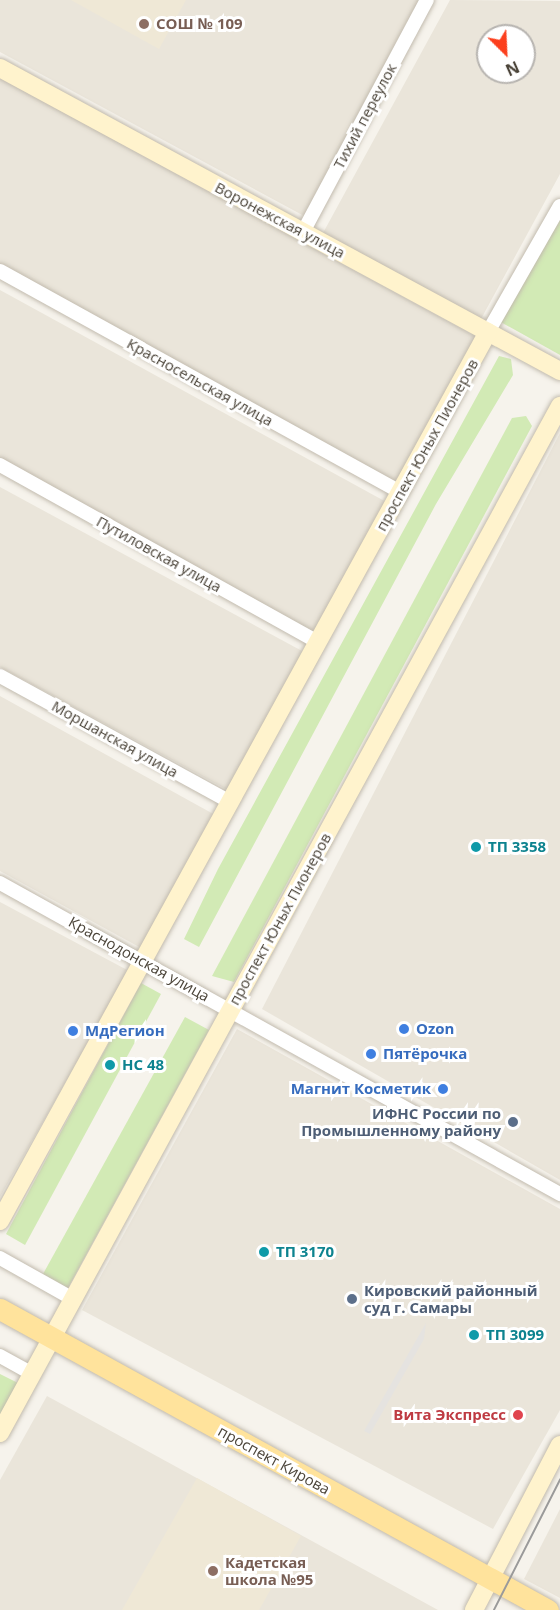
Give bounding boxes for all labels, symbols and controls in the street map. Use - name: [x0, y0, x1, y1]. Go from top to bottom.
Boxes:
- place label: СОШ № 109: [156, 15, 243, 33]
- marker: СОШ № 109: [137, 17, 151, 31]
- north arrow: [476, 24, 536, 84]
- text: N: [502, 56, 523, 81]
- street label: Тихий переулок: [330, 60, 400, 172]
- street label: Воронежская улица: [212, 178, 348, 262]
- street label: Красносельская улица: [124, 334, 276, 430]
- street label: проспект Юных Пионеров: [372, 356, 482, 534]
- street label: Путиловская улица: [93, 512, 225, 596]
- street label: Моршанская улица: [49, 697, 181, 781]
- street label: проспект Юных Пионеров: [225, 830, 335, 1008]
- place label: ТП 3358: [488, 838, 546, 856]
- marker: ТП 3358: [469, 840, 483, 854]
- street label: Краснодонская улица: [65, 913, 213, 1005]
- place label: Ozon: [416, 1020, 454, 1038]
- place label: МдРегион: [85, 1022, 165, 1040]
- marker: Ozon: [397, 1022, 411, 1036]
- marker: МдРегион: [66, 1024, 80, 1038]
- place label: Пятёрочка: [383, 1045, 467, 1063]
- marker: Пятёрочка: [364, 1047, 378, 1061]
- place label: НС 48: [122, 1056, 164, 1074]
- marker: НС 48: [103, 1058, 117, 1072]
- place label: Магнит Косметик: [291, 1080, 431, 1098]
- marker: Магнит Косметик: [436, 1082, 450, 1096]
- place label: ИФНС России по Промышленному району: [301, 1104, 501, 1139]
- marker: ИФНС России по Промышленному району: [506, 1115, 520, 1129]
- place label: ТП 3170: [276, 1243, 334, 1261]
- marker: ТП 3170: [257, 1245, 271, 1259]
- place label: Кировский районный суд г. Самары: [364, 1281, 538, 1316]
- marker: Кировский районный суд г. Самары: [345, 1292, 359, 1306]
- place label: ТП 3099: [486, 1326, 544, 1344]
- marker: ТП 3099: [467, 1328, 481, 1342]
- place label: Вита Экспресс: [393, 1406, 506, 1424]
- marker: Вита Экспресс: [511, 1408, 525, 1422]
- street label: проспект Кирова: [215, 1422, 333, 1498]
- place label: Кадетская школа №95: [225, 1553, 313, 1588]
- marker: Кадетская школа №95: [206, 1564, 220, 1578]

